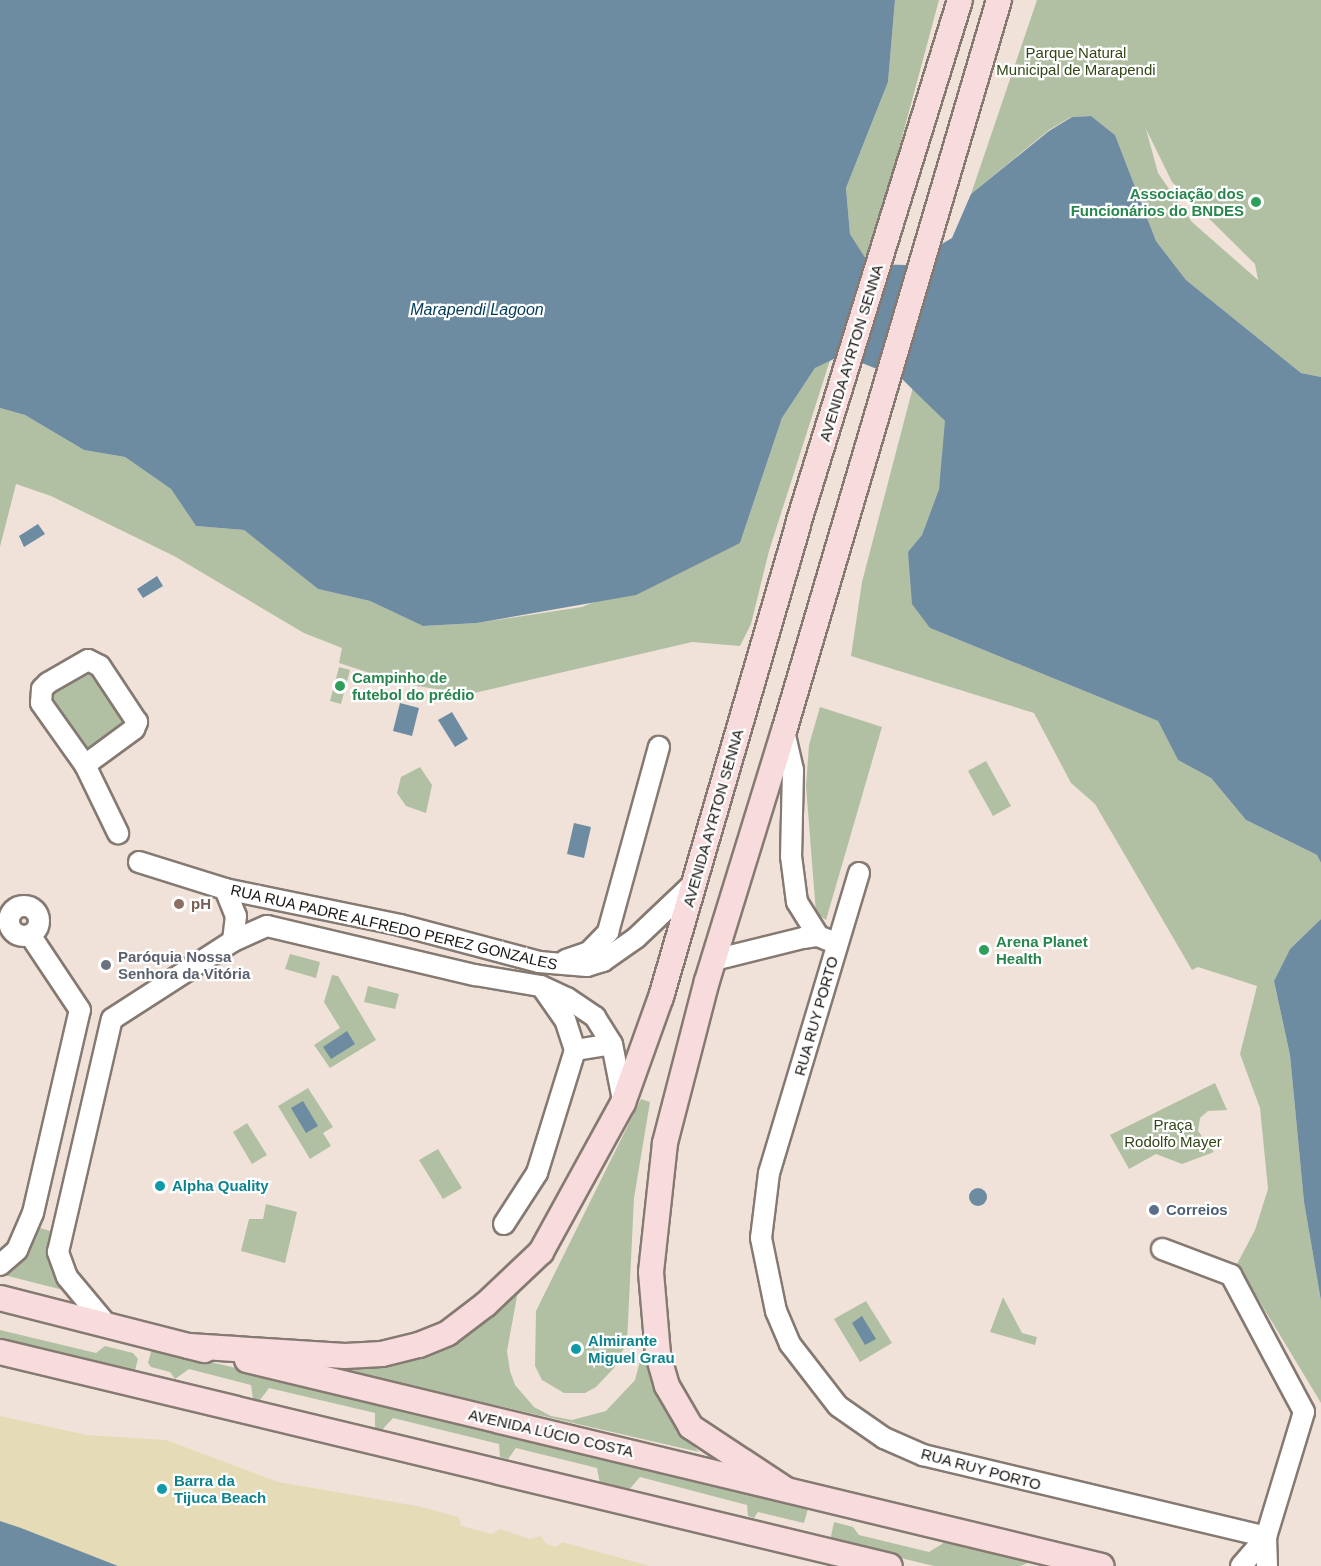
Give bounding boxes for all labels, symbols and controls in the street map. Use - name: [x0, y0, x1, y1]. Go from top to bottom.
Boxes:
- park label: Parque Natural Municipal de Marapendi: [996, 43, 1156, 78]
- place label: Associação dos Funcionários do BNDES: [1071, 184, 1244, 219]
- marker: Associação dos Funcionários do BNDES: [1249, 195, 1263, 209]
- street label: AVENIDA AYRTON SENNA: [815, 262, 887, 444]
- water label: Marapendi Lagoon: [410, 300, 544, 320]
- place label: Campinho de futebol do prédio: [352, 668, 474, 703]
- marker: Campinho de futebol do prédio: [333, 679, 347, 693]
- street label: AVENIDA AYRTON SENNA: [679, 726, 747, 910]
- street label: RUA RUA PADRE ALFREDO PEREZ GONZALES: [228, 880, 560, 974]
- place label: pH: [191, 895, 211, 913]
- marker: pH: [172, 897, 186, 911]
- place label: Arena Planet Health: [996, 932, 1088, 967]
- marker: Arena Planet Health: [977, 943, 991, 957]
- place label: Paróquia Nossa Senhora da Vitória: [118, 947, 250, 982]
- street label: RUA RUY PORTO: [790, 954, 842, 1078]
- marker: Paróquia Nossa Senhora da Vitória: [99, 958, 113, 972]
- park label: Praça Rodolfo Mayer: [1124, 1115, 1222, 1150]
- place label: Alpha Quality: [172, 1177, 269, 1195]
- marker: Alpha Quality: [153, 1179, 167, 1193]
- place label: Correios: [1166, 1201, 1228, 1219]
- marker: Correios: [1147, 1203, 1161, 1217]
- place label: Almirante Miguel Grau: [588, 1331, 675, 1366]
- marker: Almirante Miguel Grau: [569, 1342, 583, 1356]
- street label: AVENIDA LÚCIO COSTA: [466, 1405, 636, 1461]
- street label: RUA RUY PORTO: [919, 1444, 1043, 1494]
- place label: Barra da Tijuca Beach: [174, 1471, 266, 1506]
- marker: Barra da Tijuca Beach: [155, 1482, 169, 1496]

